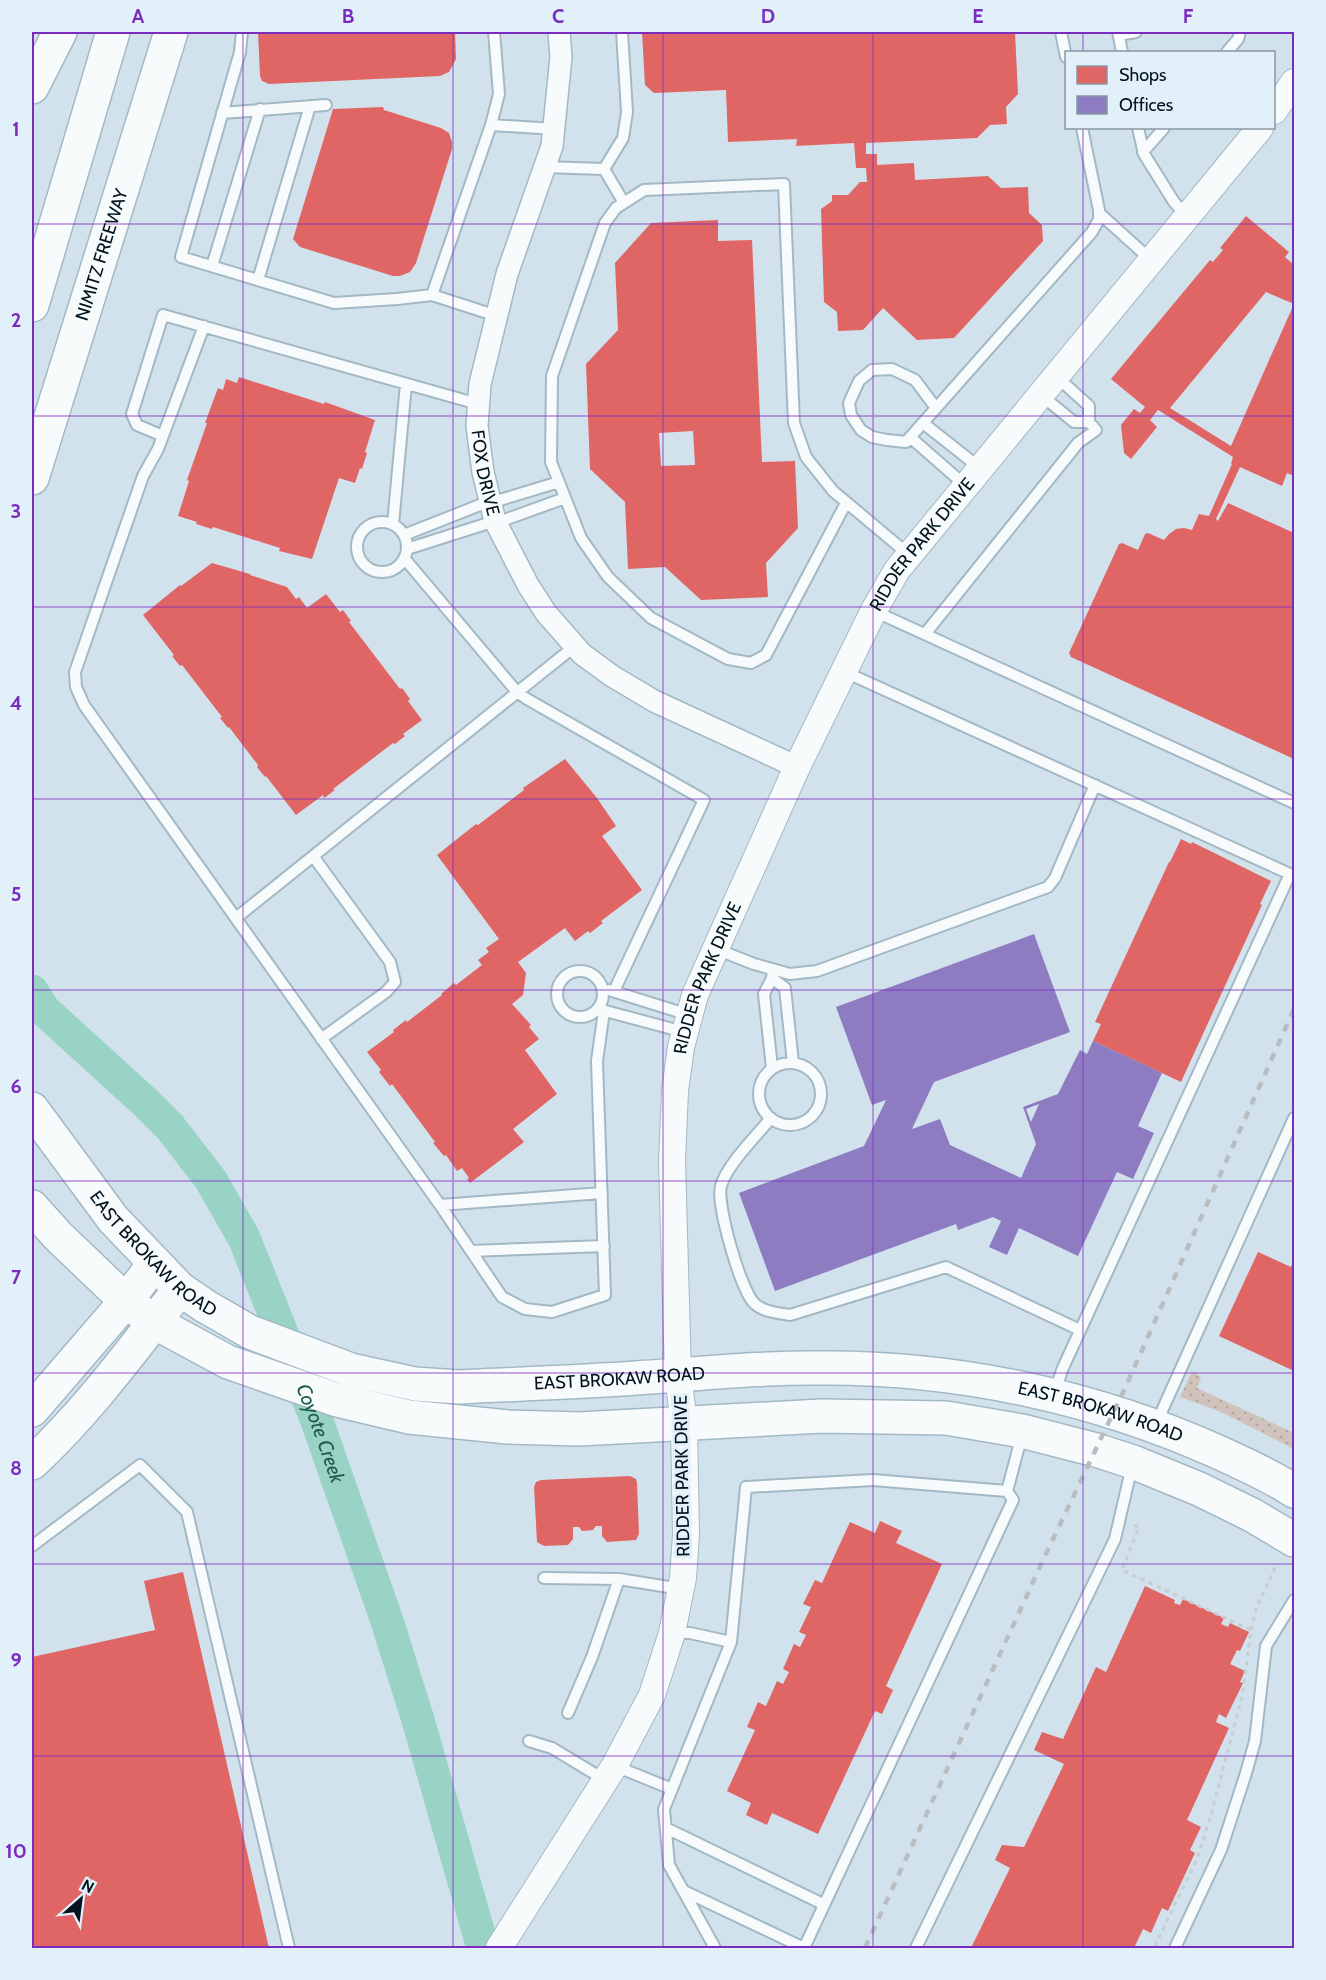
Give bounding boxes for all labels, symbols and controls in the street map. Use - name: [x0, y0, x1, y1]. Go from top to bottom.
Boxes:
- text: A: [132, 4, 145, 28]
- text: B: [342, 4, 354, 28]
- text: C: [552, 4, 564, 28]
- text: D: [761, 4, 775, 28]
- text: E: [972, 4, 984, 28]
- text: F: [1183, 4, 1194, 28]
- legend: [1065, 51, 1275, 129]
- text: Shops: [1119, 64, 1167, 86]
- text: Offices: [1119, 94, 1173, 116]
- text: 1: [12, 117, 20, 141]
- street label: NIMITZ FREEWAY: [71, 185, 133, 323]
- text: 2: [11, 308, 21, 332]
- street label: FOX DRIVE: [467, 428, 504, 518]
- street label: RIDDER PARK DRIVE: [865, 473, 979, 615]
- text: 3: [11, 499, 21, 523]
- text: 4: [10, 691, 22, 715]
- text: 5: [11, 882, 21, 906]
- street label: RIDDER PARK DRIVE: [669, 898, 746, 1055]
- text: 6: [10, 1074, 22, 1098]
- street label: EAST BROKAW ROAD: [85, 1187, 221, 1321]
- text: 7: [11, 1265, 22, 1289]
- street label: EAST BROKAW ROAD: [534, 1362, 706, 1394]
- street label: EAST BROKAW ROAD: [1016, 1377, 1186, 1447]
- water label: Coyote Creek: [291, 1380, 350, 1487]
- street label: RIDDER PARK DRIVE: [670, 1395, 694, 1557]
- text: 8: [10, 1456, 22, 1480]
- text: 9: [10, 1648, 22, 1672]
- text: 10: [5, 1839, 27, 1863]
- north arrow: [51, 1869, 111, 1929]
- text: N: [78, 1875, 97, 1897]

